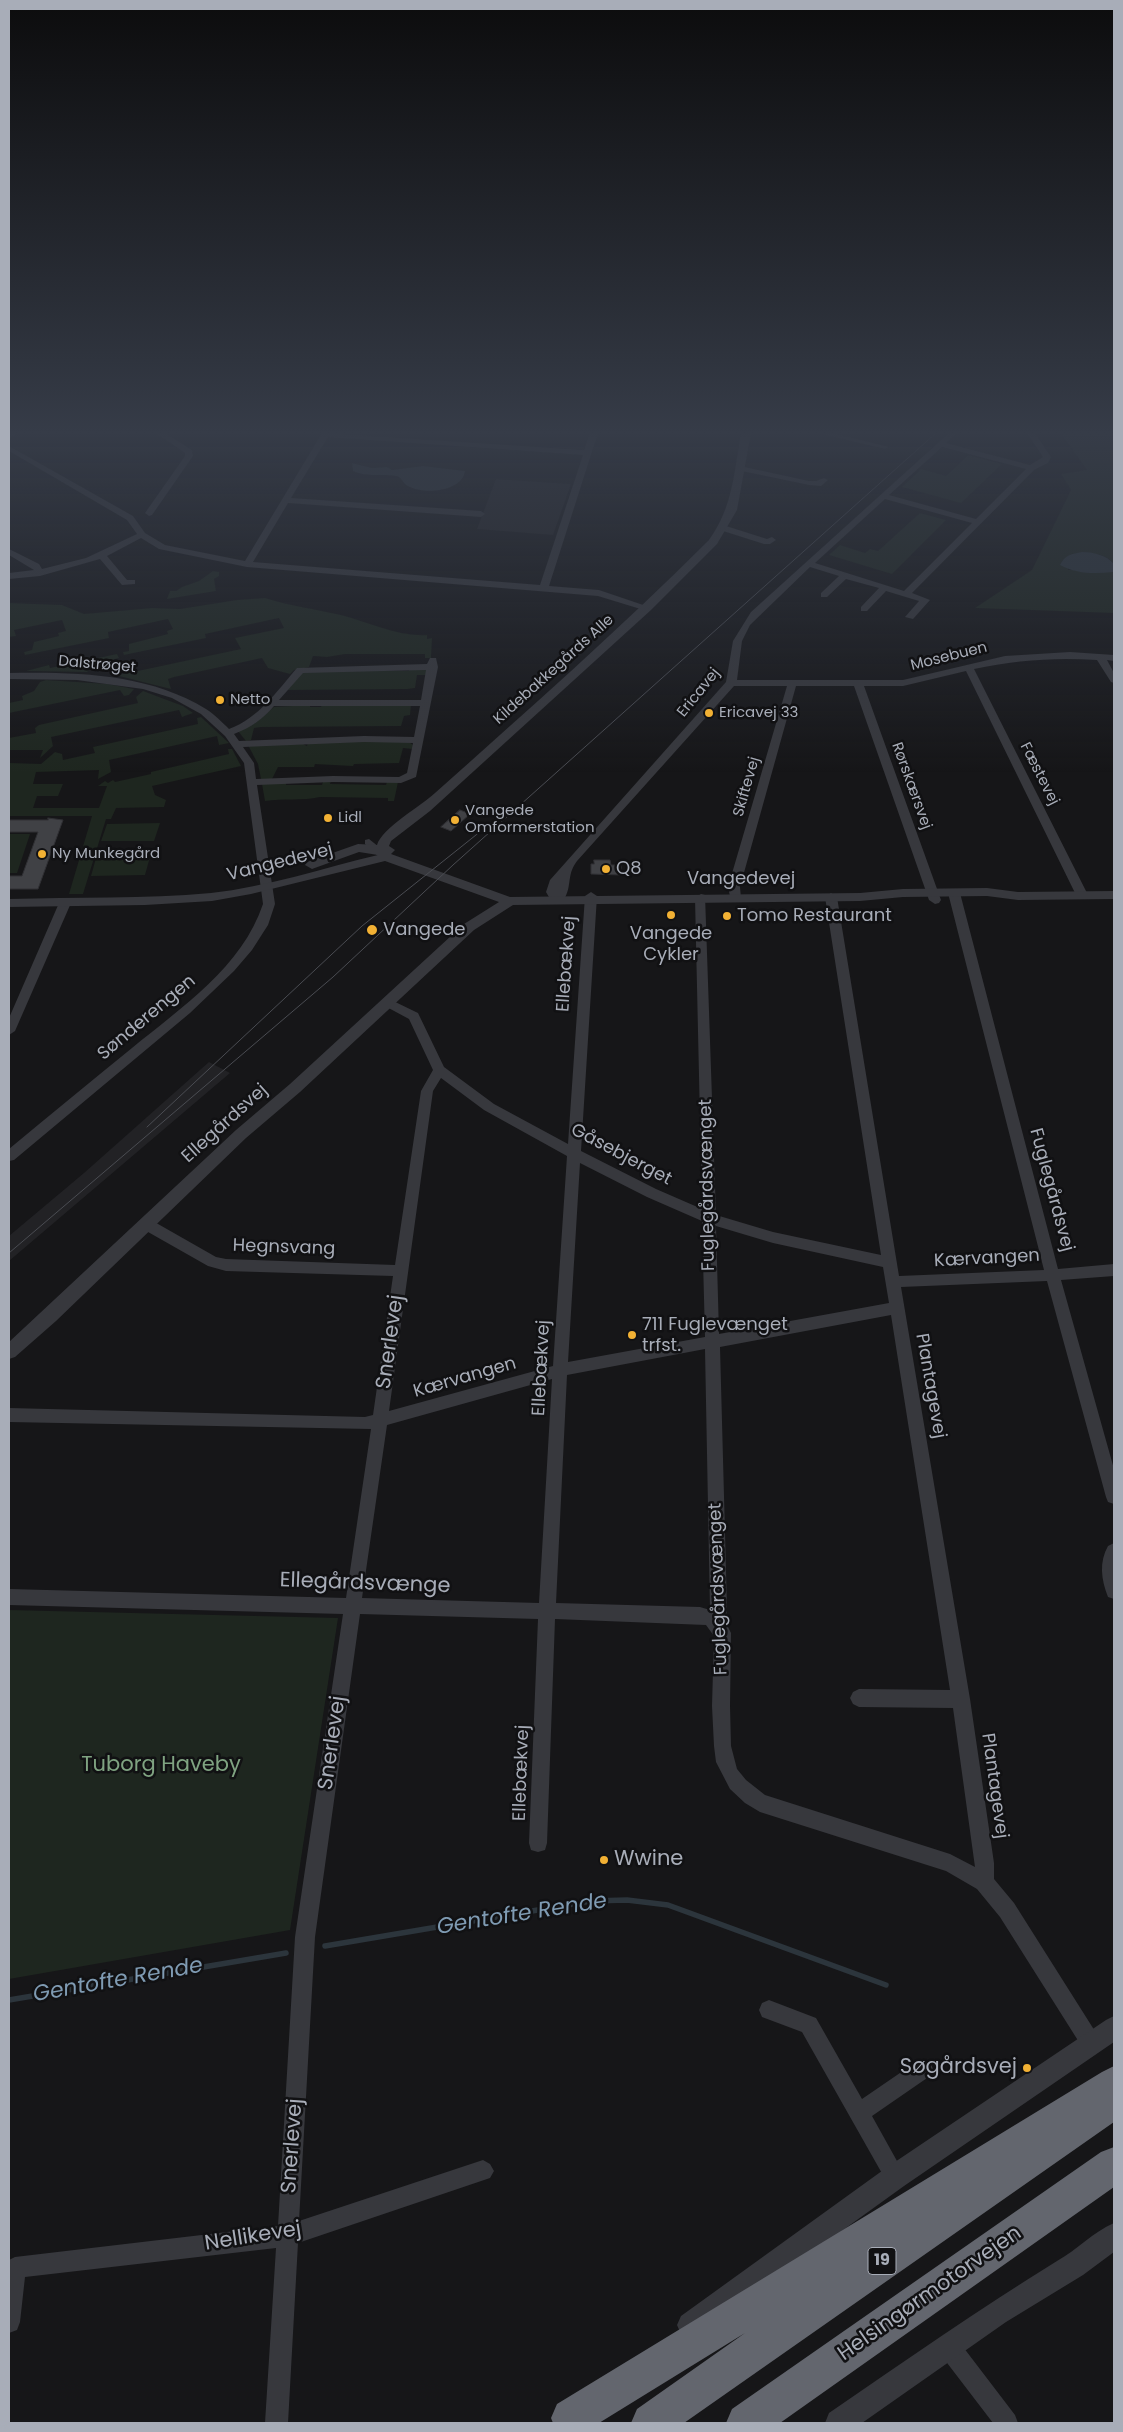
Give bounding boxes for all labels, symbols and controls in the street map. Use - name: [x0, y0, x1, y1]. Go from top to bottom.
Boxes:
- street label: Kildebakkegårds Alle: [490, 611, 618, 729]
- street label: Mosebuen: [909, 639, 989, 675]
- street label: Dalstrøget: [57, 653, 137, 677]
- street label: Ericavej: [674, 665, 724, 721]
- place label: Netto: [230, 691, 270, 709]
- marker: Netto: [214, 694, 226, 706]
- place label: Ericavej 33: [719, 704, 798, 722]
- marker: Ericavej 33: [703, 707, 715, 719]
- street label: Rørskærsvej: [887, 740, 935, 832]
- street label: Fæstevej: [1016, 740, 1062, 808]
- street label: Skiftevej: [730, 755, 764, 819]
- place label: Vangede Omformerstation: [465, 802, 594, 837]
- place label: Lidl: [338, 809, 362, 827]
- marker: Lidl: [322, 812, 334, 824]
- marker: Vangede Omformerstation: [449, 814, 461, 826]
- street label: Vangedevej: [225, 839, 335, 887]
- place label: Ny Munkegård: [52, 845, 160, 863]
- marker: Ny Munkegård: [36, 848, 48, 860]
- place label: Q8: [616, 858, 642, 880]
- marker: Q8: [600, 863, 612, 875]
- street label: Vangedevej: [687, 868, 795, 890]
- place label: Tomo Restaurant: [737, 905, 892, 927]
- marker: Vangede Cykler: [665, 909, 677, 921]
- marker: Tomo Restaurant: [721, 910, 733, 922]
- street label: Ellebækvej: [553, 915, 581, 1013]
- place label: Vangede: [383, 919, 466, 941]
- marker: Vangede: [365, 923, 379, 937]
- place label: Vangede Cykler: [630, 923, 712, 966]
- street label: Sønderengen: [94, 971, 200, 1065]
- street label: Ellegårdsvej: [178, 1080, 272, 1168]
- street label: Fuglegårdsvænget: [696, 1099, 720, 1271]
- street label: Gåsebjerget: [567, 1119, 675, 1191]
- street label: Fuglegårdsvej: [1024, 1126, 1078, 1254]
- street label: Hegnsvang: [232, 1235, 336, 1261]
- street label: Kærvangen: [934, 1245, 1040, 1273]
- street label: Snerlevej: [372, 1293, 410, 1391]
- place label: 711 Fuglevænget trfst.: [642, 1314, 788, 1356]
- street label: Ellebækvej: [529, 1319, 555, 1417]
- marker: 711 Fuglevænget trfst.: [626, 1329, 638, 1341]
- street label: Plantagevej: [910, 1332, 950, 1440]
- street label: Kærvangen: [411, 1353, 519, 1403]
- street label: Fuglegårdsvænget: [705, 1503, 733, 1675]
- street label: Ellegårdsvænge: [279, 1568, 451, 1600]
- street label: Snerlevej: [314, 1694, 352, 1792]
- street label: Ellebækvej: [510, 1725, 534, 1821]
- street label: Plantagevej: [976, 1732, 1012, 1840]
- park label: Tuborg Haveby: [81, 1753, 241, 1779]
- place label: Wwine: [614, 1847, 683, 1873]
- marker: Wwine: [598, 1854, 610, 1866]
- water label: Gentofte Rende: [435, 1889, 609, 1941]
- water label: Gentofte Rende: [31, 1953, 205, 2009]
- place label: Søgårdsvej: [900, 2055, 1017, 2081]
- marker: Søgårdsvej: [1021, 2062, 1033, 2074]
- street label: Snerlevej: [277, 2098, 309, 2194]
- street label: Nellikevej: [203, 2217, 303, 2257]
- street label: Helsingørmotorvejen: [833, 2221, 1027, 2367]
- road number: 19: [868, 2248, 896, 2274]

